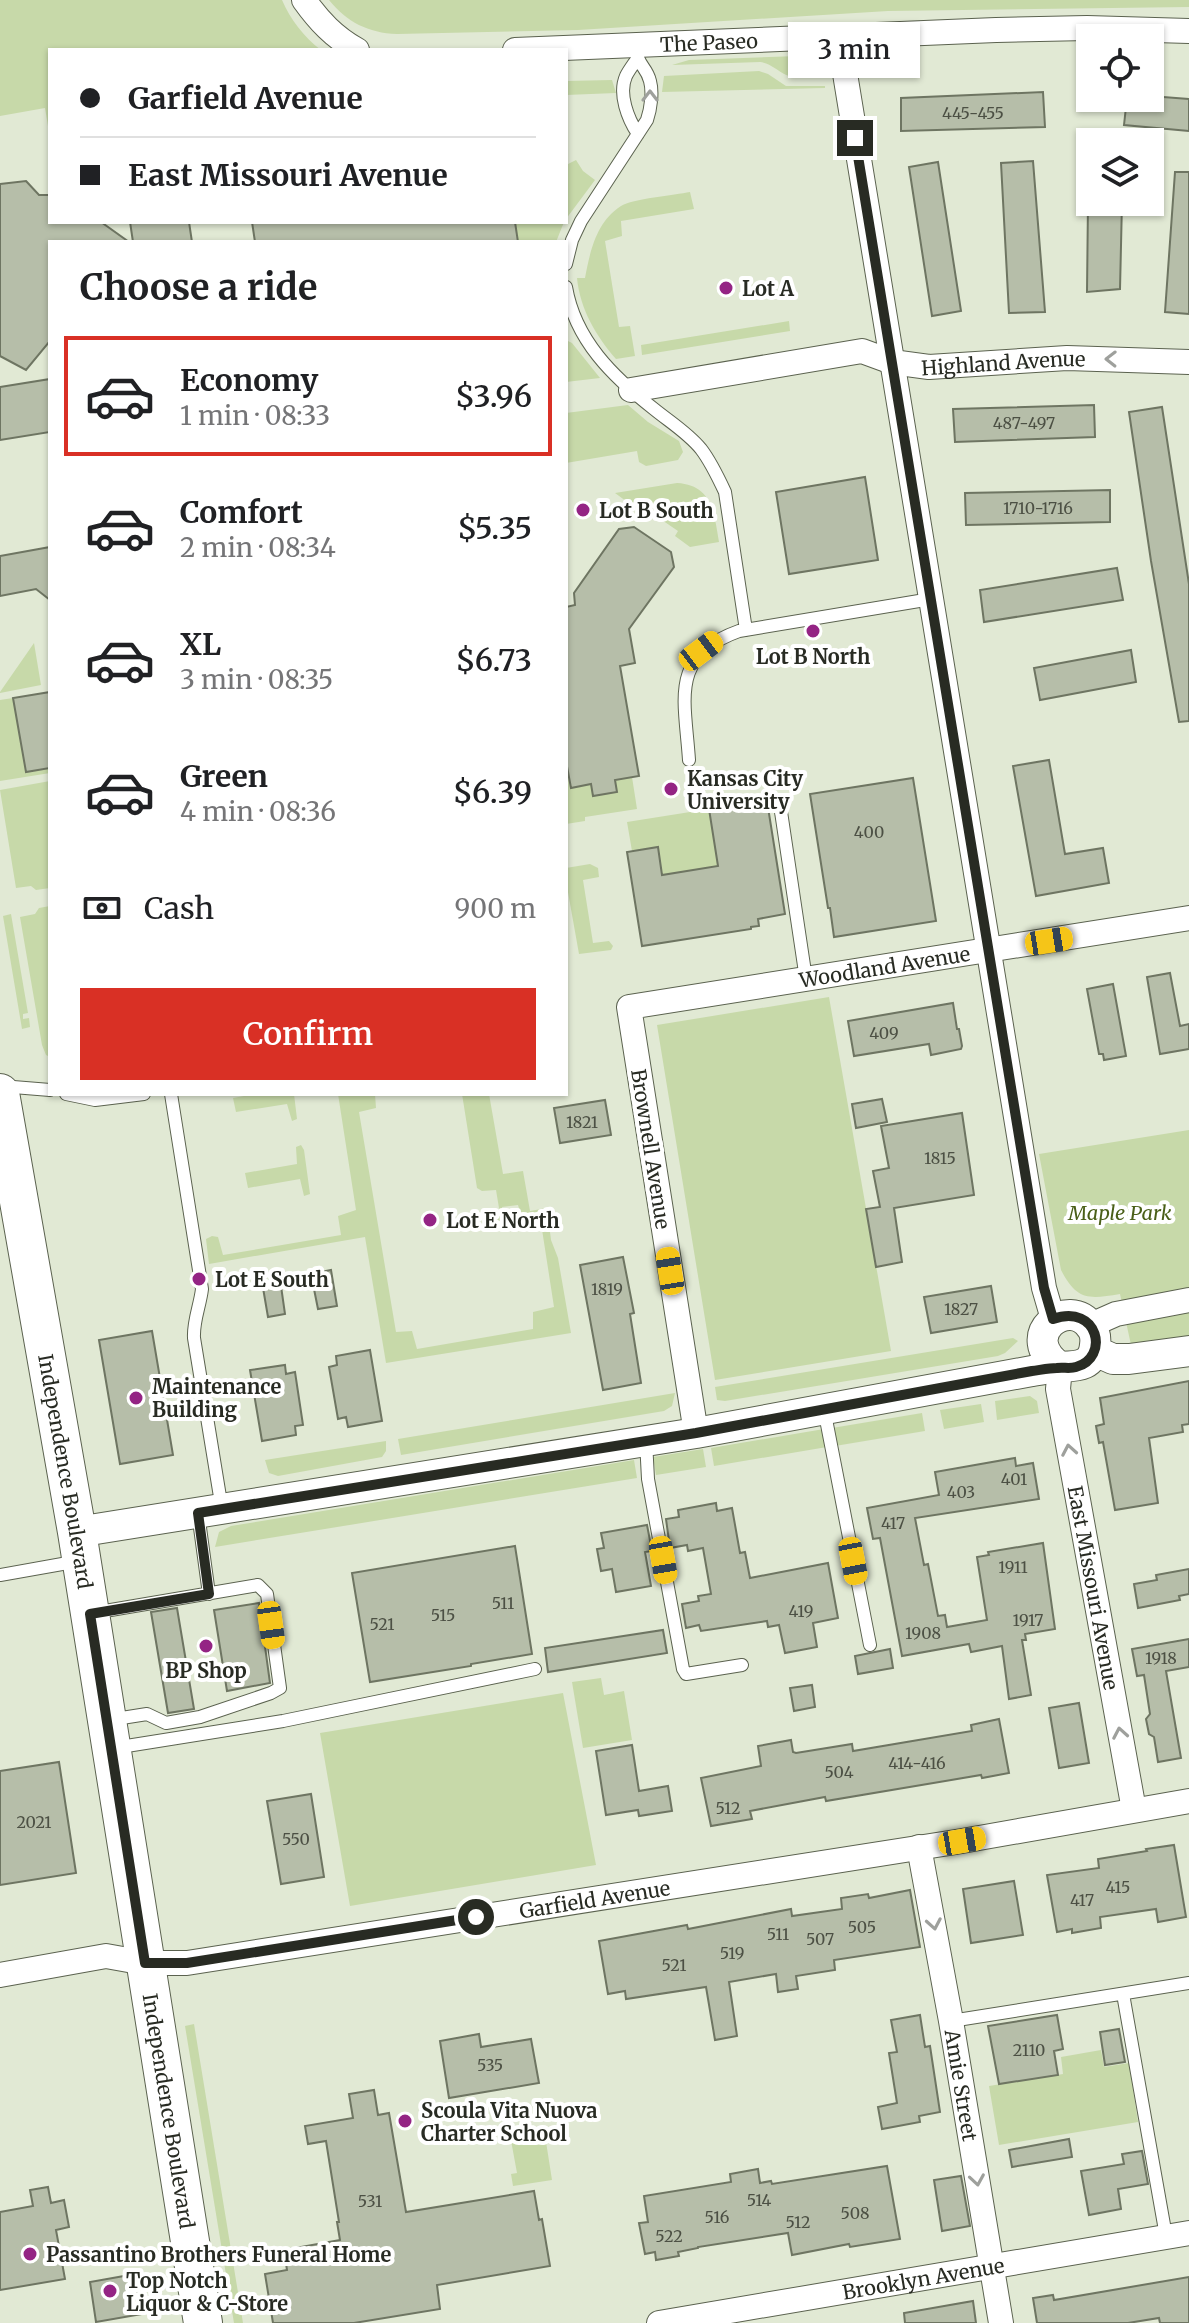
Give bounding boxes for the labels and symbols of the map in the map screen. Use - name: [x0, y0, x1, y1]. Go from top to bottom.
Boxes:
- callout: 3 min: [789, 22, 921, 78]
- street label: The Paseo: [659, 27, 759, 56]
- one-way arrow: [641, 89, 659, 102]
- house number: 445-455: [942, 103, 1004, 123]
- route end: [837, 120, 873, 156]
- place label: Lot A: [742, 276, 795, 301]
- marker: Lot A: [717, 279, 735, 297]
- street label: Highland Avenue: [920, 345, 1086, 380]
- one-way arrow: [1104, 351, 1117, 368]
- house number: 487-497: [993, 413, 1055, 433]
- place label: Lot B South: [599, 498, 714, 523]
- house number: 1710-1716: [1003, 498, 1073, 518]
- marker: Lot B South: [574, 501, 592, 519]
- marker: Lot B North: [804, 622, 822, 640]
- car: [675, 627, 727, 675]
- place label: Lot B North: [756, 644, 871, 669]
- place label: Kansas City University: [687, 766, 803, 814]
- marker: Kansas City University: [662, 780, 680, 798]
- house number: 400: [854, 822, 884, 842]
- car: [1023, 925, 1075, 957]
- street label: Woodland Avenue: [796, 940, 972, 992]
- house number: 409: [869, 1023, 899, 1043]
- street label: Brownell Avenue: [626, 1067, 676, 1231]
- house number: 1821: [566, 1112, 598, 1132]
- house number: 1815: [924, 1148, 956, 1168]
- park label: Maple Park: [1067, 1200, 1172, 1225]
- place label: Lot E North: [446, 1208, 560, 1233]
- marker: Lot E North: [421, 1211, 439, 1229]
- car: [654, 1245, 686, 1297]
- place label: Lot E South: [215, 1267, 329, 1292]
- marker: Lot E South: [190, 1270, 208, 1288]
- house number: 1819: [591, 1279, 623, 1299]
- house number: 1827: [944, 1299, 978, 1319]
- street label: Independence Boulevard: [33, 1352, 98, 1591]
- place label: Maintenance Building: [152, 1374, 281, 1422]
- marker: Maintenance Building: [127, 1389, 145, 1407]
- one-way arrow: [1061, 1443, 1078, 1457]
- house number: 401: [1001, 1469, 1027, 1489]
- house number: 403: [947, 1482, 975, 1502]
- street label: East Missouri Avenue: [1063, 1484, 1125, 1692]
- house number: 417: [881, 1513, 905, 1533]
- car: [647, 1534, 679, 1586]
- car: [837, 1535, 869, 1587]
- house number: 1911: [998, 1557, 1028, 1577]
- house number: 511: [492, 1593, 514, 1613]
- car: [256, 1600, 286, 1650]
- house number: 419: [789, 1601, 813, 1621]
- house number: 515: [431, 1605, 455, 1625]
- house number: 1917: [1013, 1610, 1043, 1630]
- house number: 521: [370, 1614, 394, 1634]
- house number: 1908: [905, 1623, 941, 1643]
- marker: BP Shop: [197, 1637, 215, 1655]
- house number: 1918: [1145, 1648, 1177, 1668]
- place label: BP Shop: [165, 1658, 247, 1683]
- one-way arrow: [1112, 1727, 1129, 1740]
- house number: 414-416: [888, 1753, 946, 1773]
- house number: 504: [824, 1762, 854, 1782]
- house number: 512: [715, 1798, 741, 1818]
- house number: 2021: [16, 1812, 52, 1832]
- car: [936, 1825, 988, 1857]
- house number: 550: [282, 1829, 310, 1849]
- street label: Garfield Avenue: [518, 1875, 672, 1923]
- house number: 415: [1106, 1877, 1130, 1897]
- house number: 417: [1070, 1890, 1094, 1910]
- route start: [458, 1899, 494, 1935]
- house number: 505: [848, 1917, 876, 1937]
- one-way arrow: [924, 1917, 941, 1930]
- house number: 511: [767, 1924, 789, 1944]
- house number: 507: [806, 1929, 834, 1949]
- house number: 519: [720, 1943, 744, 1963]
- house number: 521: [662, 1955, 686, 1975]
- street label: Independence Boulevard: [138, 1992, 200, 2230]
- street label: Amie Street: [940, 2027, 983, 2143]
- house number: 2110: [1013, 2040, 1045, 2060]
- house number: 535: [477, 2055, 503, 2075]
- place label: Scoula Vita Nuova Charter School: [421, 2098, 598, 2146]
- marker: Scoula Vita Nuova Charter School: [396, 2112, 414, 2130]
- one-way arrow: [968, 2173, 985, 2187]
- house number: 514: [747, 2190, 772, 2210]
- house number: 531: [358, 2191, 382, 2211]
- house number: 508: [841, 2203, 869, 2223]
- house number: 516: [705, 2207, 730, 2227]
- house number: 512: [785, 2212, 811, 2232]
- house number: 522: [655, 2226, 683, 2246]
- place label: Passantino Brothers Funeral Home: [46, 2242, 392, 2267]
- marker: Passantino Brothers Funeral Home: [21, 2245, 39, 2263]
- street label: Brooklyn Avenue: [840, 2252, 1006, 2304]
- place label: Top Notch Liquor & C-Store: [126, 2268, 288, 2316]
- marker: Top Notch Liquor & C-Store: [101, 2282, 119, 2300]

